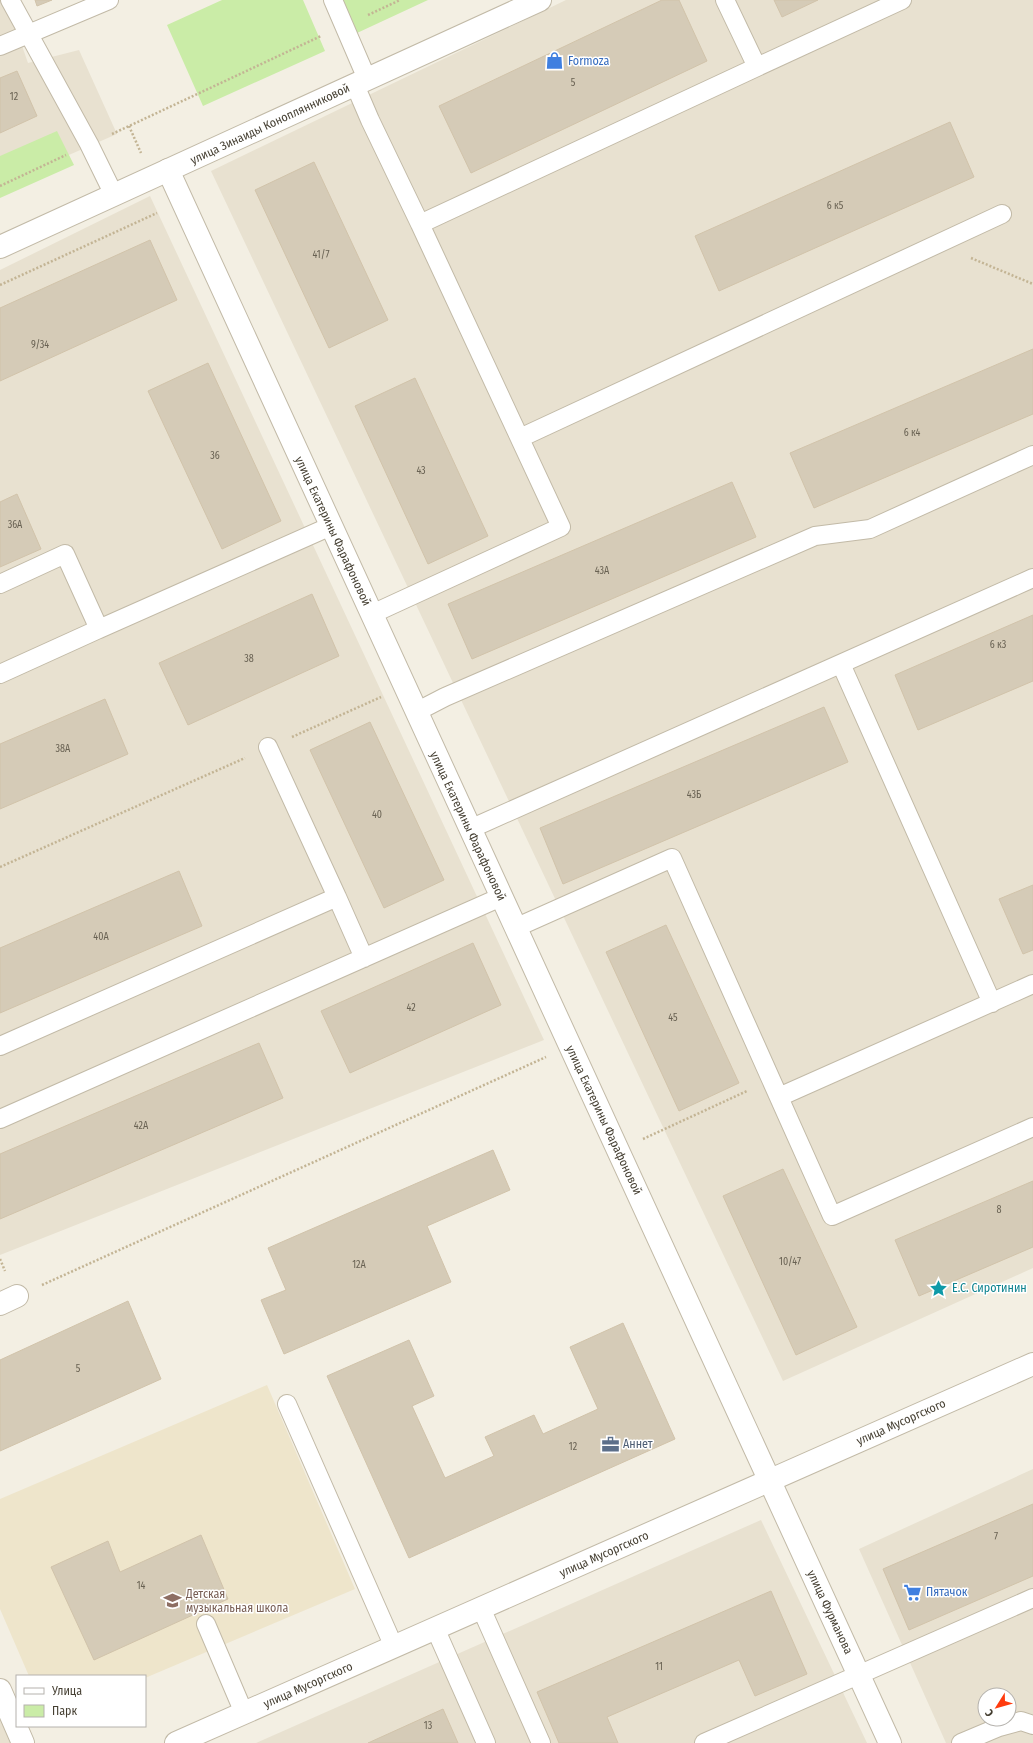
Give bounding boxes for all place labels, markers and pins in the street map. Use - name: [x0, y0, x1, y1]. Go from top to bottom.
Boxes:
- shop icon: Formoza: [545, 51, 565, 71]
- place label: Formoza: [568, 54, 609, 68]
- place icon: Е.С. Сиротинин: [929, 1278, 949, 1298]
- place label: Е.С. Сиротинин: [952, 1281, 1027, 1295]
- office icon: Аннет: [600, 1434, 620, 1454]
- place label: Аннет: [623, 1437, 653, 1451]
- supermarket icon: Пятачок: [903, 1582, 923, 1602]
- place label: Пятачок: [926, 1585, 968, 1599]
- place label: Детская музыкальная школа: [185, 1587, 288, 1615]
- school or university icon: Детская музыкальная школа: [163, 1591, 183, 1611]

